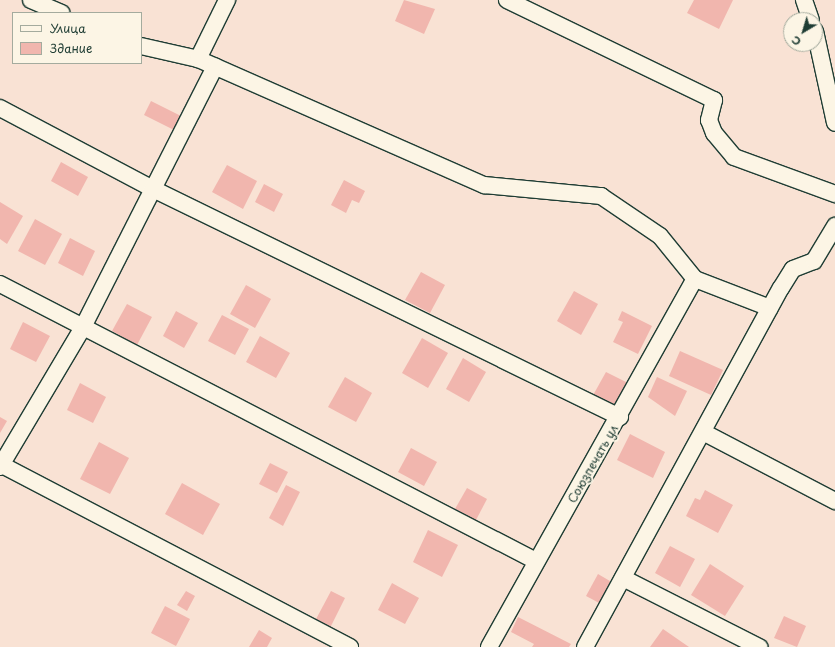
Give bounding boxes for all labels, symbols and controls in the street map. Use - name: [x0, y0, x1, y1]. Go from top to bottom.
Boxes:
- legend: [12, 12, 142, 64]
- north arrow: [783, 12, 823, 52]
- text: Улица: [50, 19, 86, 37]
- text: С: [787, 32, 804, 50]
- text: Здание: [50, 39, 92, 57]
- street label: Союзпечать ул: [565, 422, 621, 506]

